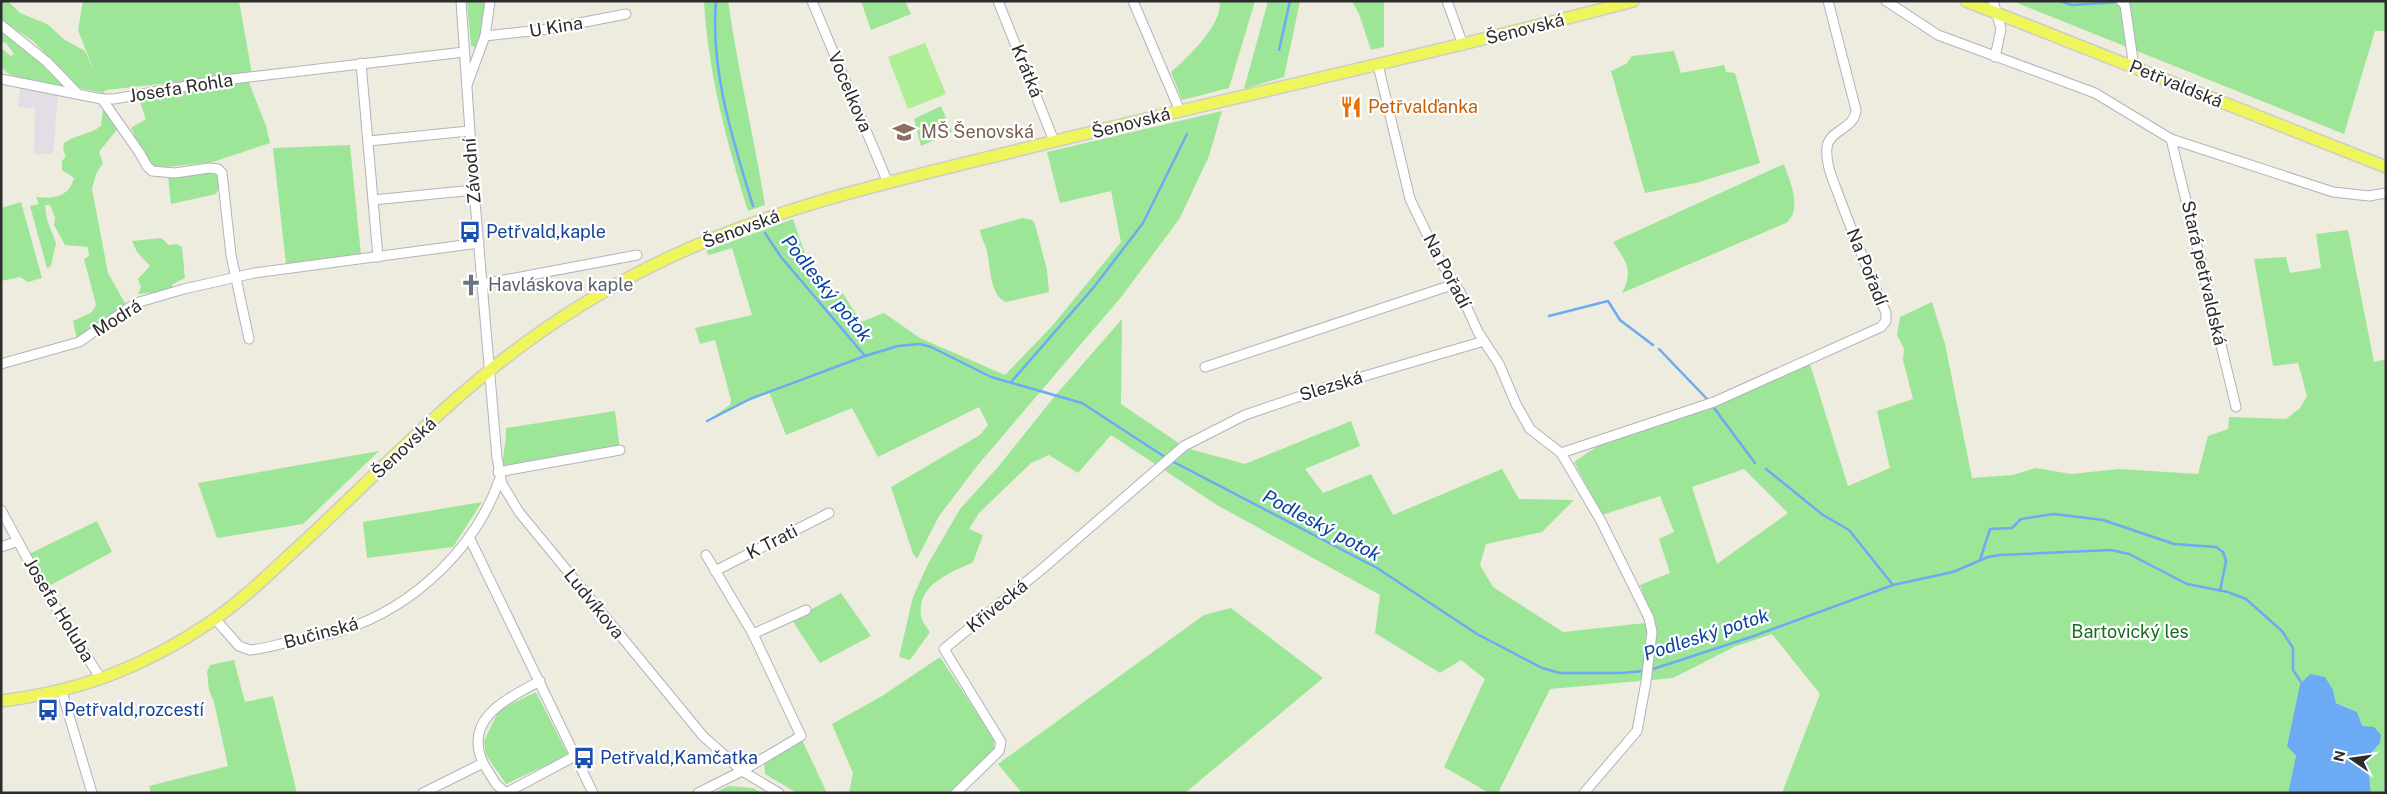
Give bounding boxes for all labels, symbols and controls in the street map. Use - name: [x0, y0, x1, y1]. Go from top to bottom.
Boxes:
- street label: Šenovská: [1483, 9, 1566, 48]
- street label: U Kina: [528, 12, 584, 41]
- street label: Krátká: [1007, 41, 1048, 100]
- street label: Vocelkova: [824, 48, 877, 135]
- street label: Petřvaldská: [2126, 55, 2226, 112]
- street label: Josefa Rohla: [127, 69, 235, 106]
- restaurant icon: Petřvalďanka: [1338, 94, 1364, 120]
- place label: Petřvalďanka: [1368, 96, 1478, 117]
- street label: Šenovská: [1089, 103, 1172, 142]
- school or university icon: MŠ Šenovská: [891, 119, 917, 145]
- place label: MŠ Šenovská: [921, 121, 1034, 142]
- street label: Závodní: [458, 137, 485, 205]
- street label: Stará petřvaldská: [2178, 198, 2231, 347]
- street label: Šenovská: [699, 205, 782, 252]
- bus stop icon: Petřvald,kaple: [457, 219, 483, 245]
- place label: Petřvald,kaple: [486, 221, 606, 242]
- street label: Na Pořadí: [1843, 225, 1893, 309]
- water label: Podleský potok: [777, 230, 877, 346]
- street label: Na Pořadí: [1419, 230, 1476, 312]
- church icon: Havláskova kaple: [458, 272, 484, 298]
- place label: Havláskova kaple: [488, 274, 633, 295]
- street label: Modrá: [88, 294, 145, 341]
- street label: Slezská: [1297, 366, 1365, 405]
- street label: Šenovská: [367, 413, 440, 483]
- water label: Podleský potok: [1259, 485, 1386, 566]
- street label: K Trati: [743, 520, 801, 563]
- street label: Josefa Holuba: [20, 554, 99, 666]
- street label: Ludvíkova: [560, 565, 629, 643]
- street label: Křivecká: [962, 575, 1031, 637]
- water label: Podleský potok: [1640, 603, 1772, 665]
- street label: Bučinská: [281, 613, 360, 653]
- park label: Bartovický les: [2071, 621, 2189, 642]
- bus stop icon: Petřvald,rozcestí: [35, 697, 61, 723]
- place label: Petřvald,rozcestí: [64, 699, 204, 720]
- north arrow: [2327, 734, 2377, 784]
- bus stop icon: Petřvald,Kamčatka: [571, 745, 597, 771]
- place label: Petřvald,Kamčatka: [600, 747, 758, 768]
- text: N: [2330, 749, 2348, 763]

